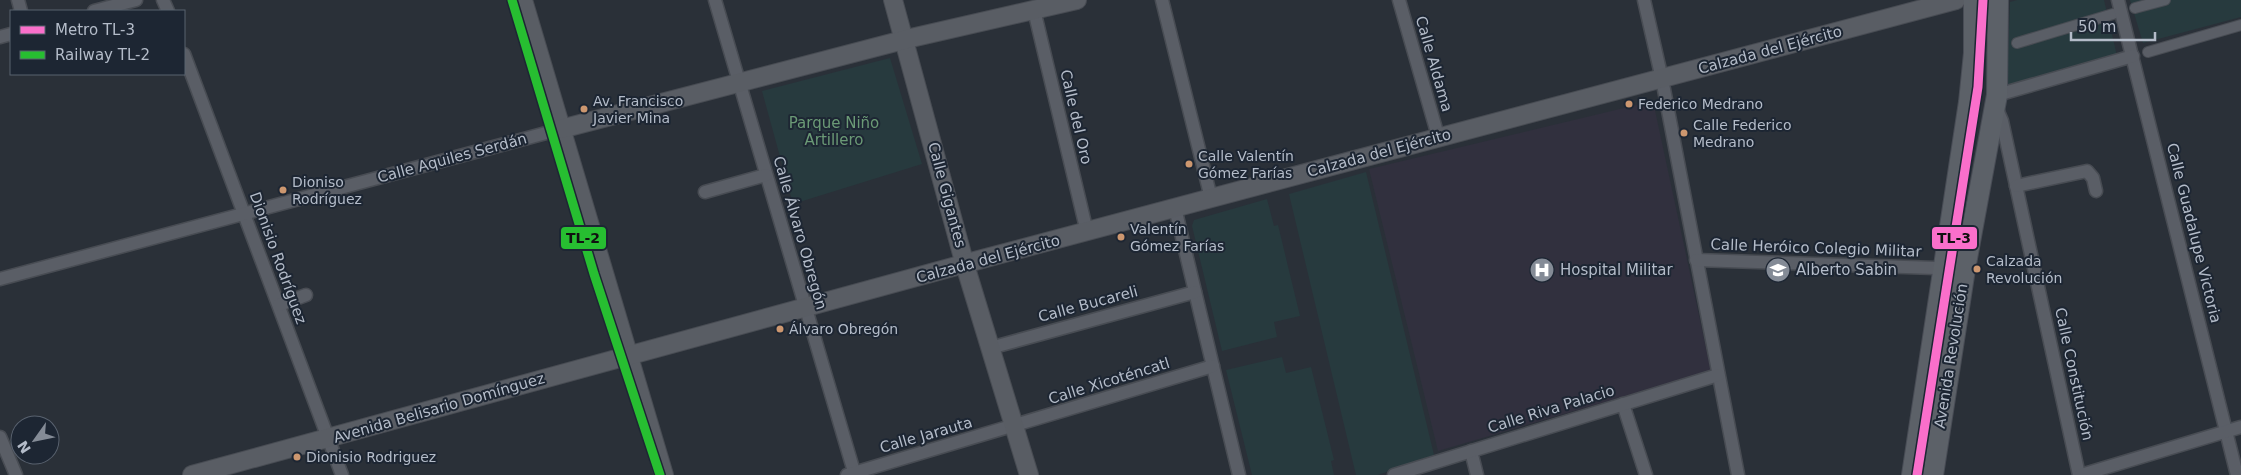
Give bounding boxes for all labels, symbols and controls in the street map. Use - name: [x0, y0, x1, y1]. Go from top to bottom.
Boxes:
- legend: [10, 10, 185, 75]
- scale bar: [2071, 10, 2155, 42]
- street label: Calle Aldama: [1412, 14, 1456, 114]
- text: 50 m: [2078, 18, 2116, 36]
- text: Metro TL-3: [55, 21, 135, 39]
- street label: Calzada del Ejército: [1696, 22, 1844, 78]
- text: Railway TL-2: [55, 46, 150, 64]
- street label: Calle del Oro: [1056, 68, 1096, 166]
- place label: Av. Francisco Javier Mina: [592, 93, 683, 126]
- place label: Federico Medrano: [1638, 96, 1763, 112]
- marker: Federico Medrano: [1624, 99, 1634, 109]
- marker: Av. Francisco Javier Mina: [579, 104, 589, 114]
- park label: Parque Niño Artillero: [789, 114, 879, 149]
- place label: Calle Federico Medrano: [1693, 117, 1792, 150]
- street label: Calzada del Ejército: [1305, 125, 1453, 181]
- marker: Calle Federico Medrano: [1679, 128, 1689, 138]
- street label: Calle Aquiles Serdán: [375, 129, 529, 187]
- street label: Calle Gigantes: [924, 140, 970, 250]
- street label: Calle Guadalupe Victoria: [2163, 141, 2225, 325]
- place label: Calle Valentín Gómez Farías: [1198, 148, 1294, 181]
- street label: Calle Álvaro Obregón: [769, 154, 832, 312]
- marker: Calle Valentín Gómez Farías: [1184, 159, 1194, 169]
- place label: Dioniso Rodríguez: [292, 174, 362, 207]
- marker: Dioniso Rodríguez: [278, 185, 288, 195]
- street label: Dionisio Rodríguez: [246, 189, 310, 327]
- place label: Valentín Gómez Farías: [1130, 221, 1224, 254]
- line badge: TL-2: [560, 226, 607, 250]
- line badge: TL-3: [1931, 226, 1978, 250]
- text: TL-2: [566, 230, 600, 246]
- text: TL-3: [1937, 230, 1971, 246]
- street label: Calzada del Ejército: [914, 231, 1062, 287]
- marker: Valentín Gómez Farías: [1116, 232, 1126, 242]
- street label: Calle Heróico Colegio Militar: [1710, 235, 1923, 261]
- place label: Calzada Revolución: [1986, 253, 2062, 286]
- hospital icon: Hospital Militar: [1529, 257, 1555, 283]
- school or university icon: Alberto Sabin: [1765, 257, 1791, 283]
- place label: Hospital Militar: [1560, 261, 1673, 279]
- place label: Alberto Sabin: [1796, 261, 1897, 279]
- marker: Calzada Revolución: [1972, 264, 1982, 274]
- street label: Calle Bucareli: [1036, 282, 1140, 326]
- street label: Avenida Revolución: [1931, 282, 1971, 430]
- street label: Calle Constitución: [2051, 306, 2097, 442]
- place label: Álvaro Obregón: [789, 321, 898, 337]
- marker: Álvaro Obregón: [775, 324, 785, 334]
- street label: Calle Xicoténcatl: [1046, 354, 1172, 408]
- street label: Avenida Belisario Domínguez: [331, 369, 547, 447]
- street label: Calle Riva Palacio: [1485, 381, 1617, 437]
- street label: Calle Jarauta: [878, 413, 974, 457]
- north arrow: [10, 415, 60, 465]
- text: N: [14, 438, 34, 456]
- place label: Dionisio Rodriguez: [306, 449, 436, 465]
- marker: Dionisio Rodriguez: [292, 452, 302, 462]

